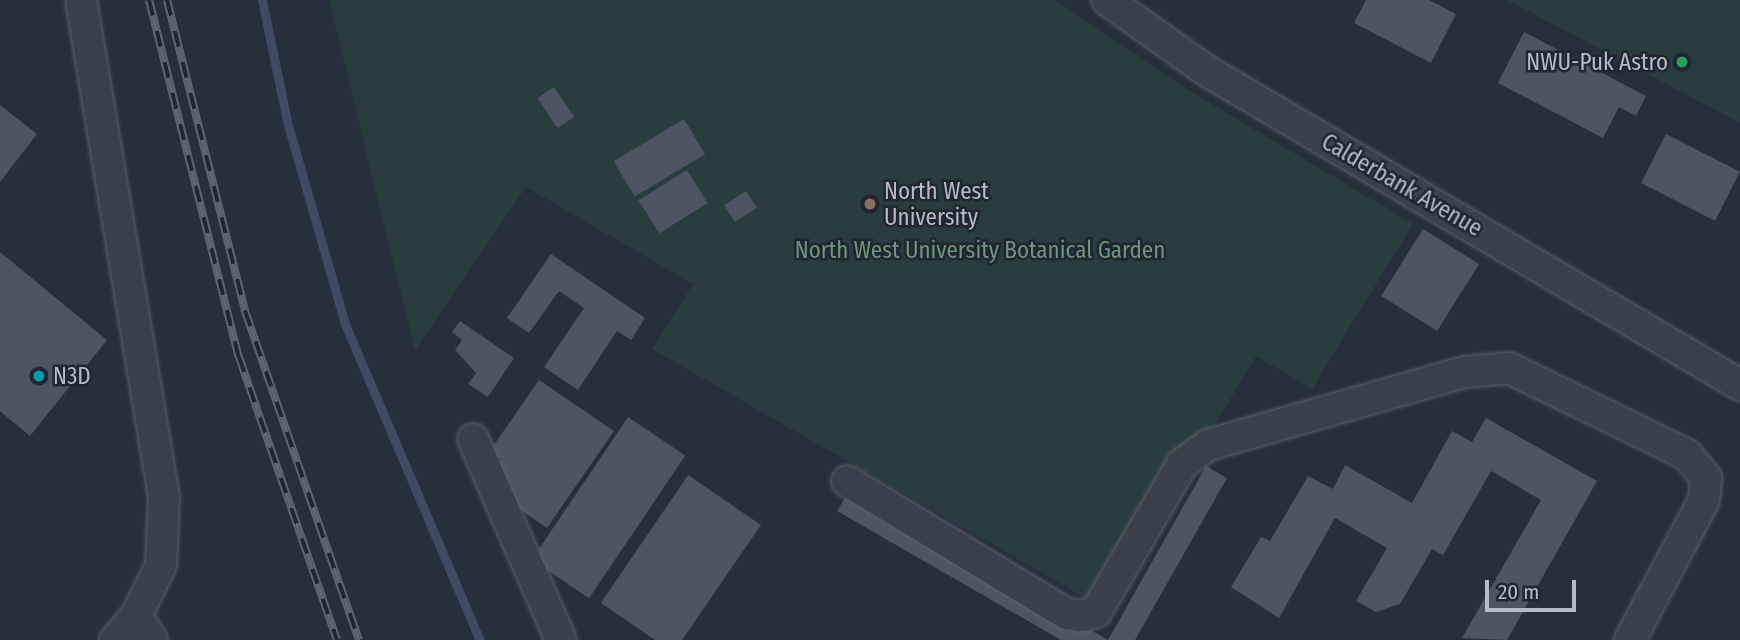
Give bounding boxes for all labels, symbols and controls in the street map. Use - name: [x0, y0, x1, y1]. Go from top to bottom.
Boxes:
- place label: NWU-Puk Astro: [1526, 48, 1668, 76]
- marker: NWU-Puk Astro: [1674, 54, 1690, 70]
- street label: Calderbank Avenue: [1317, 128, 1487, 242]
- place label: North West University: [884, 177, 989, 231]
- marker: North West University: [862, 196, 878, 212]
- park label: North West University Botanical Garden: [795, 236, 1165, 264]
- place label: N3D: [53, 362, 91, 390]
- marker: N3D: [31, 368, 47, 384]
- scale bar: [1488, 566, 1579, 610]
- text: 20 m: [1498, 579, 1539, 605]

